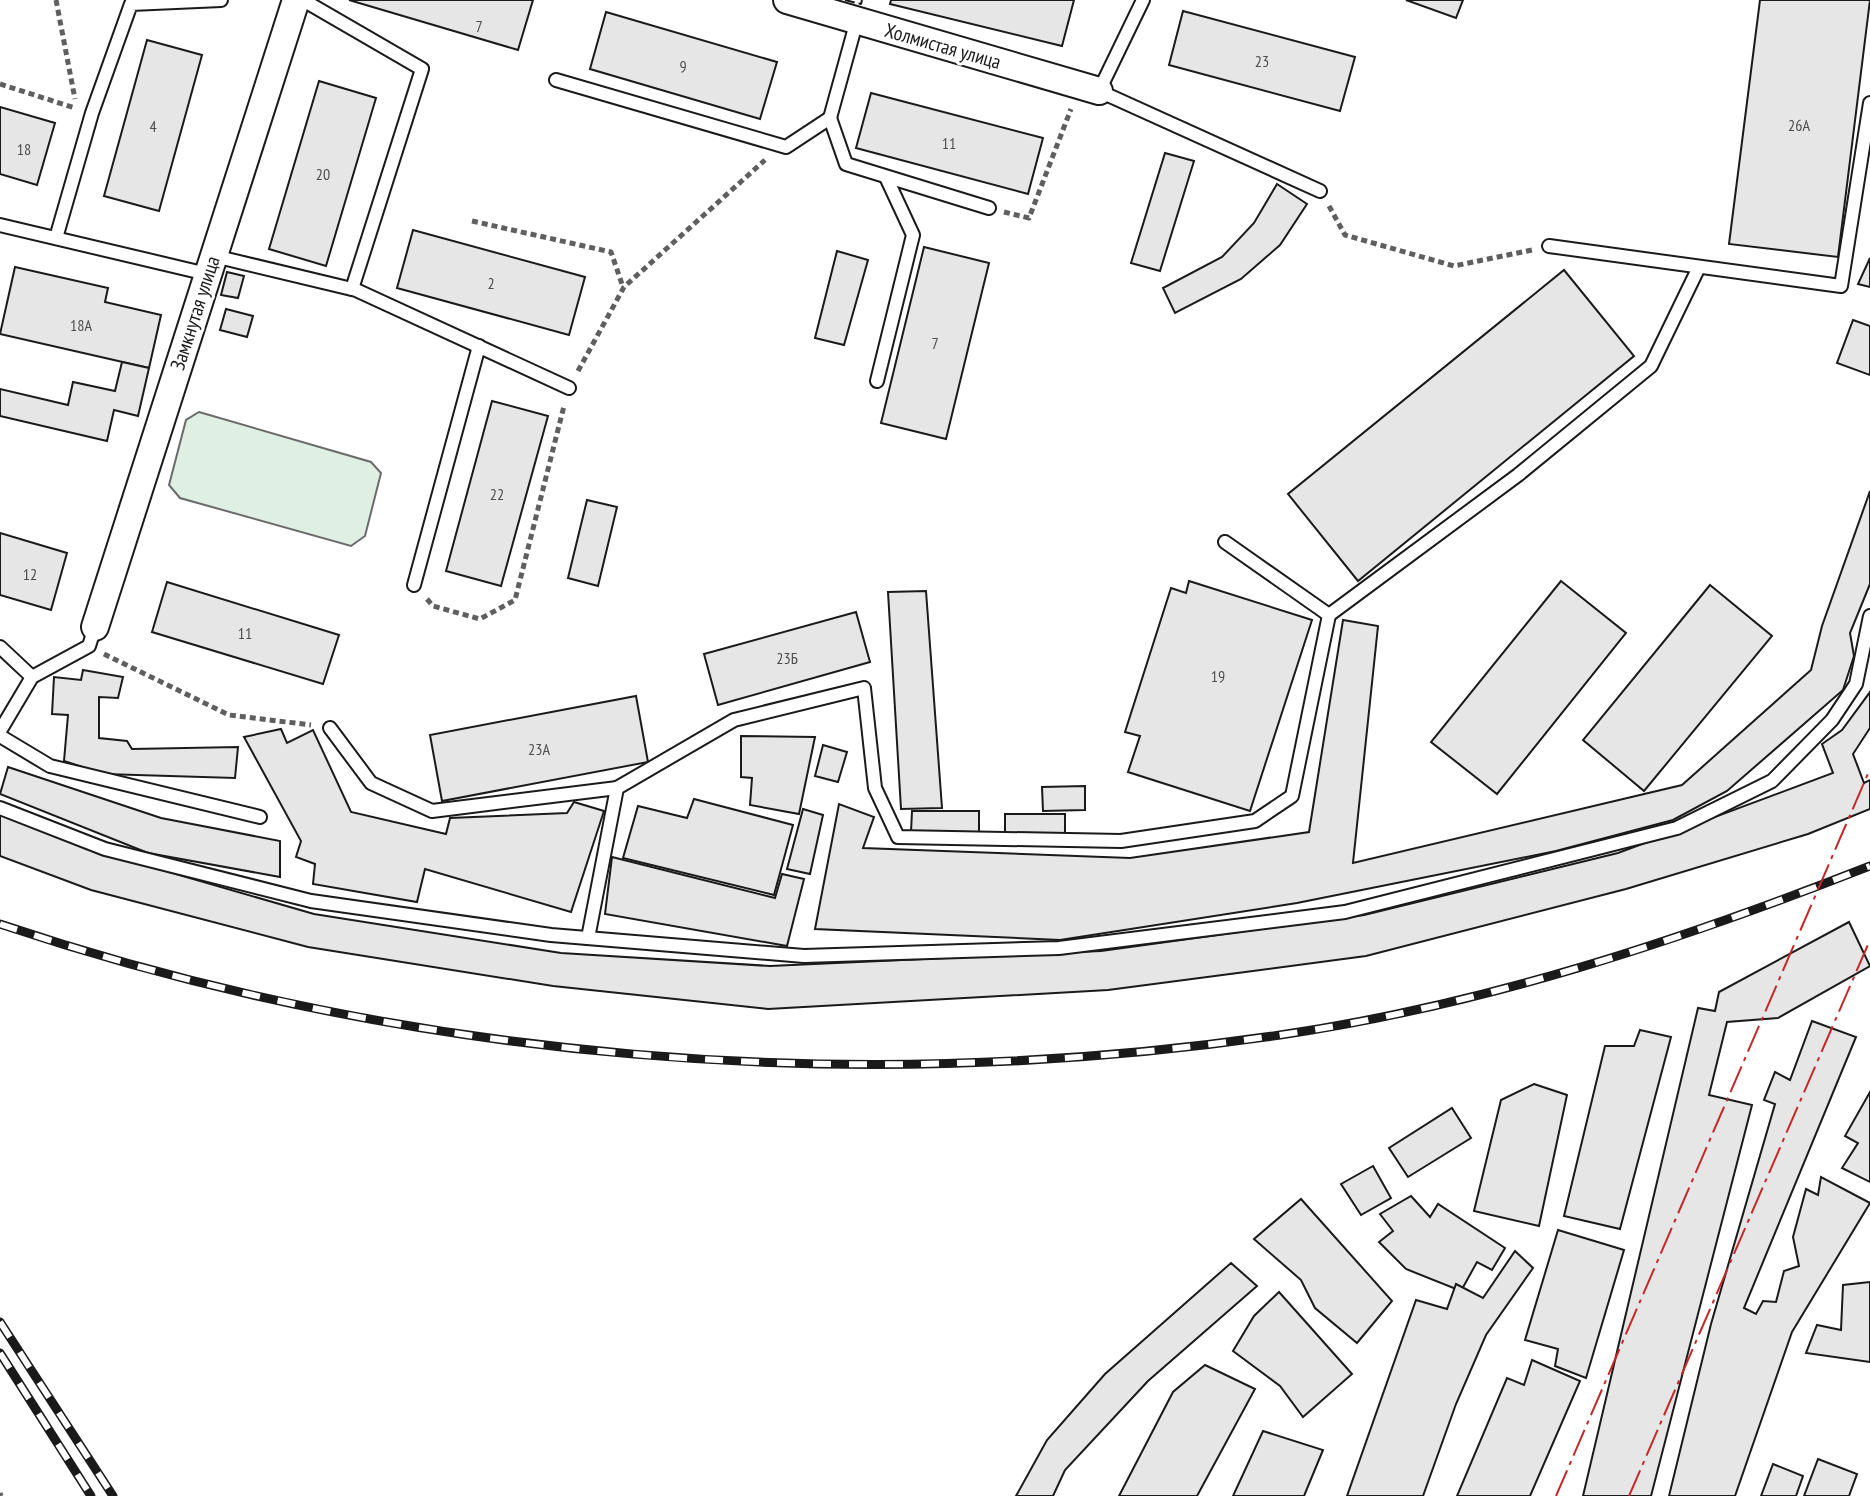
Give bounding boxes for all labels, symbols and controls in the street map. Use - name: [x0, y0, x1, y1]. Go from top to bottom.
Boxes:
- house number: 7: [475, 16, 483, 36]
- street label: Холмистая улица: [882, 17, 1004, 75]
- house number: 23: [1255, 51, 1269, 71]
- house number: 9: [679, 56, 687, 76]
- house number: 26А: [1788, 115, 1810, 135]
- house number: 4: [149, 116, 157, 136]
- house number: 11: [942, 133, 956, 153]
- house number: 18: [17, 139, 31, 159]
- house number: 20: [316, 164, 330, 184]
- street label: Замкнутая улица: [164, 253, 226, 373]
- house number: 2: [487, 273, 495, 293]
- house number: 18А: [70, 315, 92, 335]
- house number: 7: [931, 333, 939, 353]
- house number: 22: [490, 484, 504, 504]
- house number: 12: [23, 564, 37, 584]
- house number: 11: [238, 623, 252, 643]
- house number: 23Б: [776, 648, 798, 668]
- house number: 19: [1211, 666, 1225, 686]
- house number: 23А: [528, 739, 550, 759]

